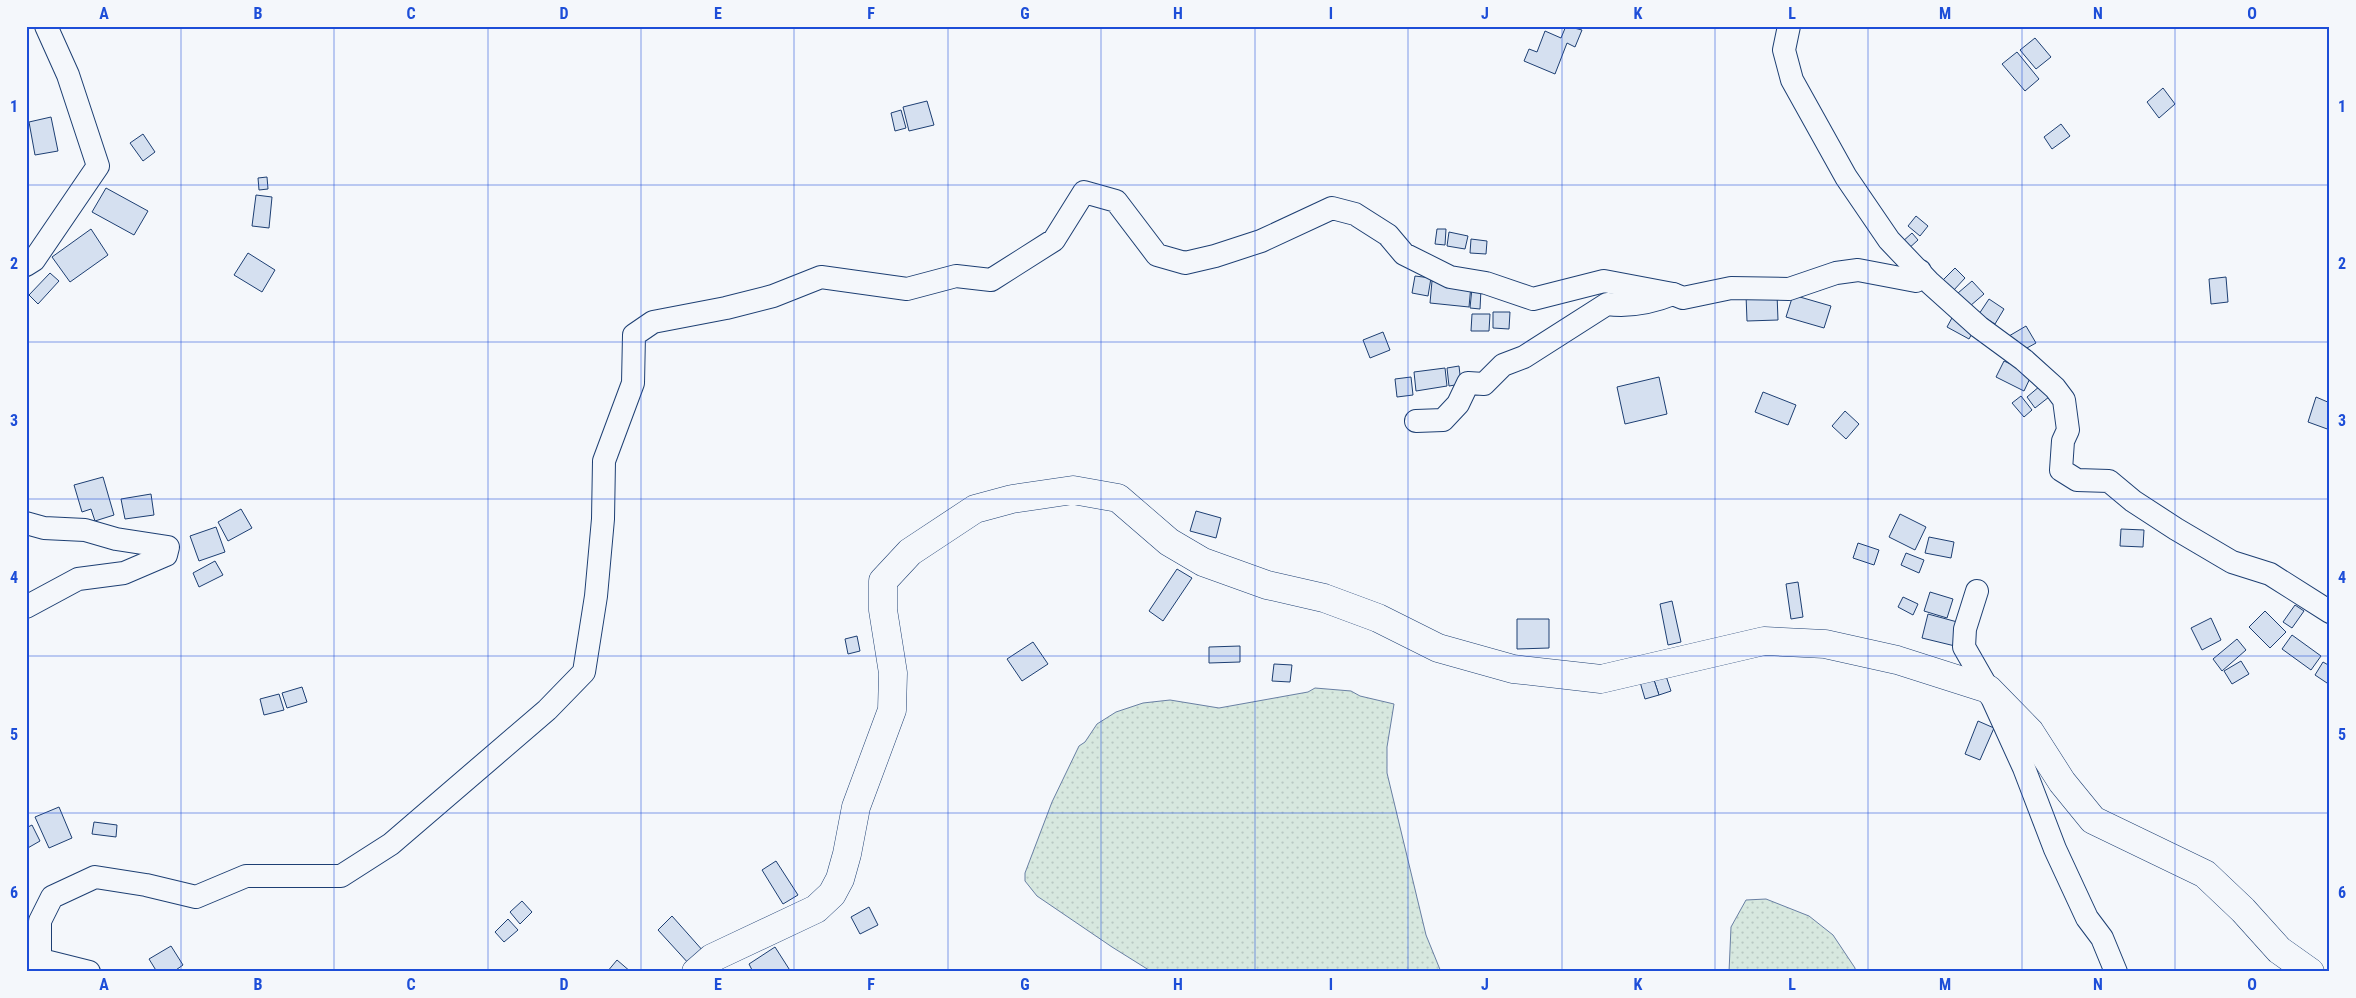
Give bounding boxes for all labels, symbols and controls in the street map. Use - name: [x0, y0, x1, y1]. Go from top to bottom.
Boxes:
- text: A: [99, 4, 109, 23]
- text: B: [254, 4, 263, 23]
- text: C: [406, 4, 416, 23]
- text: D: [559, 4, 569, 23]
- text: E: [714, 4, 722, 23]
- text: F: [867, 4, 875, 23]
- text: G: [1020, 4, 1030, 23]
- text: H: [1173, 4, 1183, 23]
- text: I: [1329, 4, 1333, 23]
- text: J: [1481, 4, 1489, 23]
- text: K: [1634, 4, 1643, 23]
- text: L: [1788, 4, 1796, 23]
- text: M: [1939, 4, 1951, 23]
- text: N: [2093, 4, 2103, 23]
- text: O: [2247, 4, 2257, 23]
- text: 1: [10, 97, 18, 116]
- text: 1: [2338, 97, 2346, 116]
- text: 2: [10, 254, 18, 273]
- text: 2: [2338, 254, 2346, 273]
- text: 3: [10, 411, 18, 430]
- text: 3: [2338, 411, 2346, 430]
- text: 4: [10, 568, 18, 587]
- text: 4: [2338, 568, 2346, 587]
- text: 5: [10, 725, 18, 744]
- text: 5: [2338, 725, 2346, 744]
- text: 6: [10, 883, 18, 902]
- text: 6: [2338, 883, 2346, 902]
- text: A: [99, 975, 109, 994]
- text: B: [254, 975, 263, 994]
- text: C: [406, 975, 416, 994]
- text: D: [559, 975, 569, 994]
- text: E: [714, 975, 722, 994]
- text: F: [867, 975, 875, 994]
- text: G: [1020, 975, 1030, 994]
- text: H: [1173, 975, 1183, 994]
- text: I: [1329, 975, 1333, 994]
- text: J: [1481, 975, 1489, 994]
- text: K: [1634, 975, 1643, 994]
- text: L: [1788, 975, 1796, 994]
- text: M: [1939, 975, 1951, 994]
- text: N: [2093, 975, 2103, 994]
- text: O: [2247, 975, 2257, 994]

